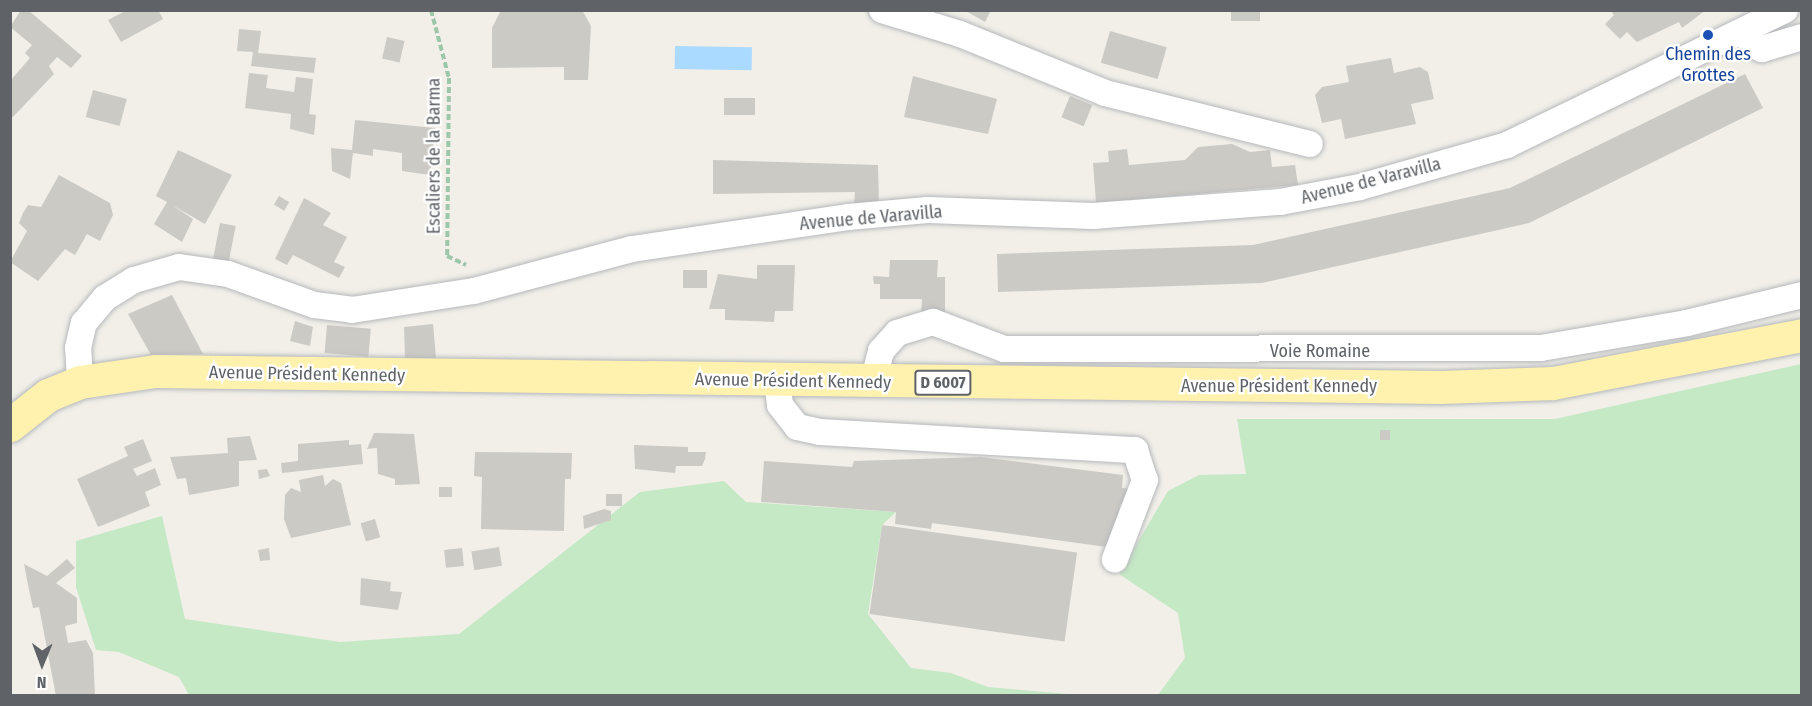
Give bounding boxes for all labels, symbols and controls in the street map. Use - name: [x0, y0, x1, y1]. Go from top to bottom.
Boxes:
- marker: Chemin des Grottes: [1701, 28, 1715, 42]
- place label: Chemin des Grottes: [1665, 44, 1751, 86]
- street label: Escaliers de la Barma: [423, 78, 445, 234]
- street label: Avenue de Varavilla: [1299, 153, 1443, 209]
- street label: Avenue de Varavilla: [799, 201, 943, 235]
- street label: Voie Romaine: [1270, 340, 1370, 362]
- street label: Avenue Président Kennedy: [209, 361, 405, 387]
- street label: Avenue Président Kennedy: [695, 368, 891, 394]
- road number: D 6007: [913, 370, 973, 396]
- street label: Avenue Président Kennedy: [1181, 375, 1377, 397]
- north arrow: [12, 634, 72, 694]
- text: N: [37, 673, 47, 692]

